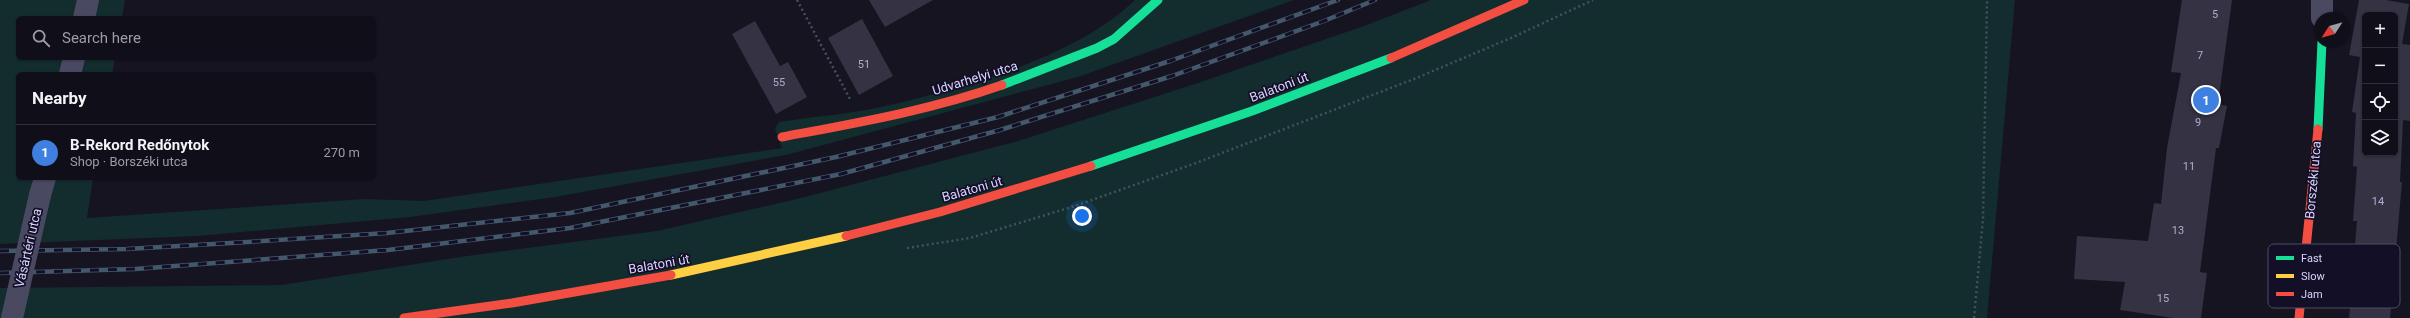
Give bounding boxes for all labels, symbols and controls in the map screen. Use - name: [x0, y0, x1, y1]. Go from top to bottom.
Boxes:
- house number: 5: [2212, 8, 2218, 21]
- north arrow: [2314, 12, 2350, 48]
- map controls: [2362, 12, 2398, 156]
- button: +: [2362, 12, 2398, 48]
- search box: [16, 16, 376, 60]
- icon: search: [30, 27, 52, 49]
- text: Search here: [62, 29, 141, 47]
- button: −: [2362, 48, 2398, 84]
- house number: 7: [2197, 49, 2203, 62]
- house number: 51: [858, 58, 870, 71]
- street label: Udvarhelyi utca: [930, 58, 1020, 98]
- street label: Balatoni út: [1247, 69, 1311, 105]
- house number: 55: [773, 76, 785, 89]
- button: locate: [2362, 84, 2398, 120]
- pin: 1: [2193, 85, 2219, 115]
- text: Nearby: [32, 88, 87, 108]
- house number: 9: [2195, 116, 2201, 129]
- button: layers: [2362, 120, 2398, 156]
- text: B-Rekord Redőnytok: [70, 136, 209, 154]
- street label: Borszéki utca: [2302, 140, 2324, 220]
- text: 1: [41, 145, 49, 160]
- text: 270 m: [323, 145, 360, 160]
- text: Shop · Borszéki utca: [70, 154, 188, 169]
- house number: 11: [2183, 160, 2195, 173]
- street label: Balatoni út: [940, 173, 1004, 205]
- house number: 14: [2372, 195, 2384, 208]
- your location: [1072, 206, 1092, 226]
- street label: Vásártéri utca: [12, 207, 44, 289]
- house number: 13: [2172, 224, 2184, 237]
- legend: [2268, 244, 2400, 308]
- street label: Balatoni út: [627, 251, 691, 277]
- text: Fast: [2301, 252, 2323, 265]
- text: Slow: [2301, 270, 2325, 283]
- text: Jam: [2301, 288, 2323, 301]
- house number: 15: [2157, 292, 2169, 305]

